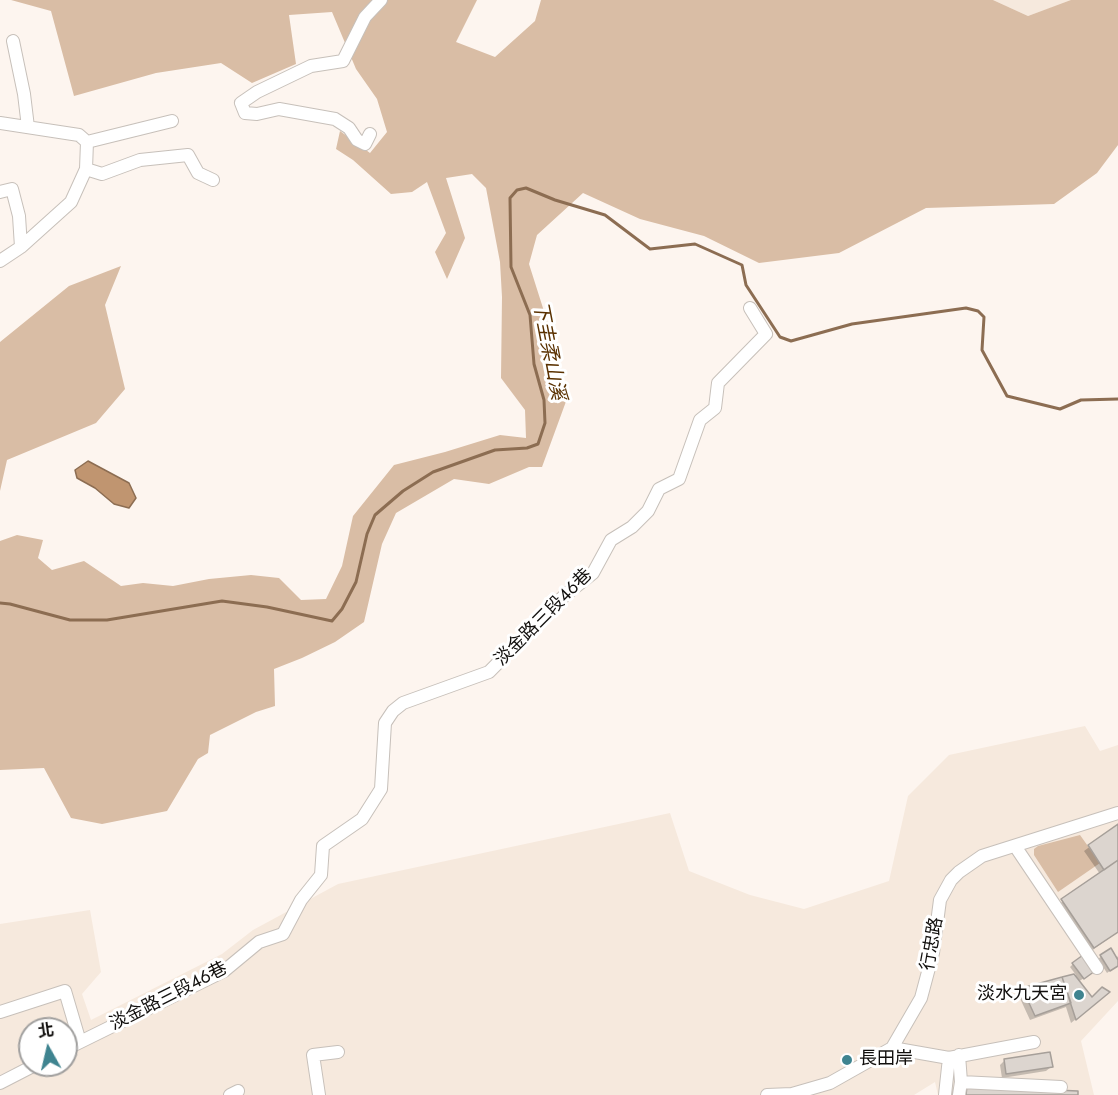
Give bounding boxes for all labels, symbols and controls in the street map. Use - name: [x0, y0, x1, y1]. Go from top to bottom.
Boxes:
- water label: 下圭柔山溪: [527, 300, 569, 402]
- street label: 淡金路三段46巷: [491, 565, 597, 671]
- street label: 行忠路: [918, 916, 948, 972]
- street label: 淡金路三段46巷: [107, 958, 231, 1036]
- place label: 淡水九天宮: [977, 984, 1067, 1006]
- marker: 淡水九天宮: [1072, 988, 1086, 1002]
- north arrow: [18, 1017, 78, 1077]
- text: 北: [36, 1018, 55, 1043]
- place label: 長田岸: [859, 1049, 913, 1071]
- marker: 長田岸: [840, 1053, 854, 1067]

